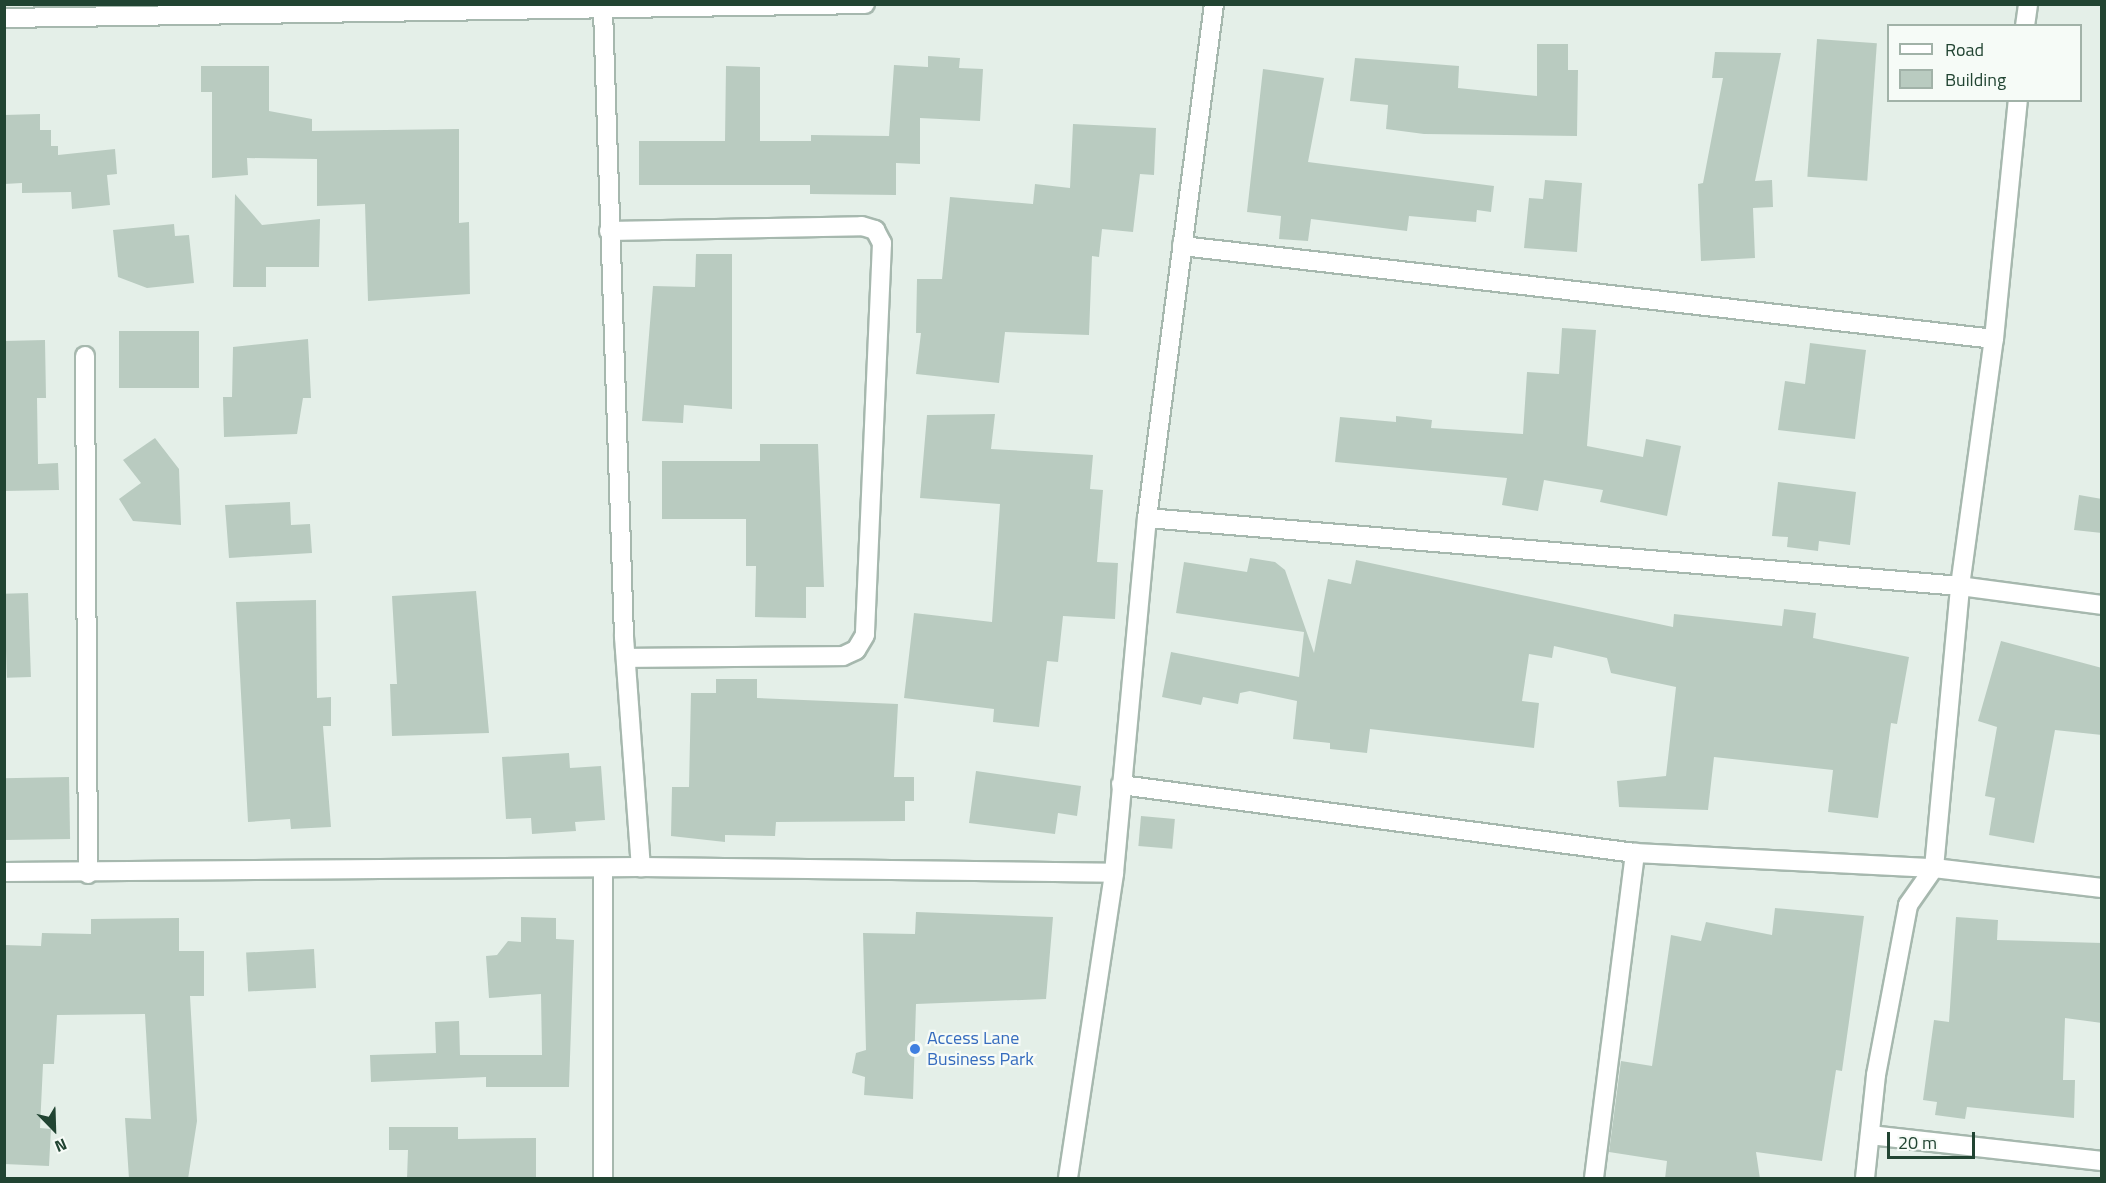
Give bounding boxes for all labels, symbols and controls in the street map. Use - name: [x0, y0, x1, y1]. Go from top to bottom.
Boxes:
- legend: [1887, 24, 2082, 102]
- text: Road: [1945, 36, 1984, 63]
- text: Building: [1945, 66, 2006, 93]
- place label: Access Lane Business Park: [927, 1028, 1034, 1070]
- marker: Access Lane Business Park: [908, 1042, 922, 1056]
- north arrow: [24, 1099, 84, 1159]
- scale bar: [1890, 1120, 1978, 1158]
- text: 20 m: [1898, 1129, 1937, 1156]
- text: N: [51, 1132, 71, 1159]

